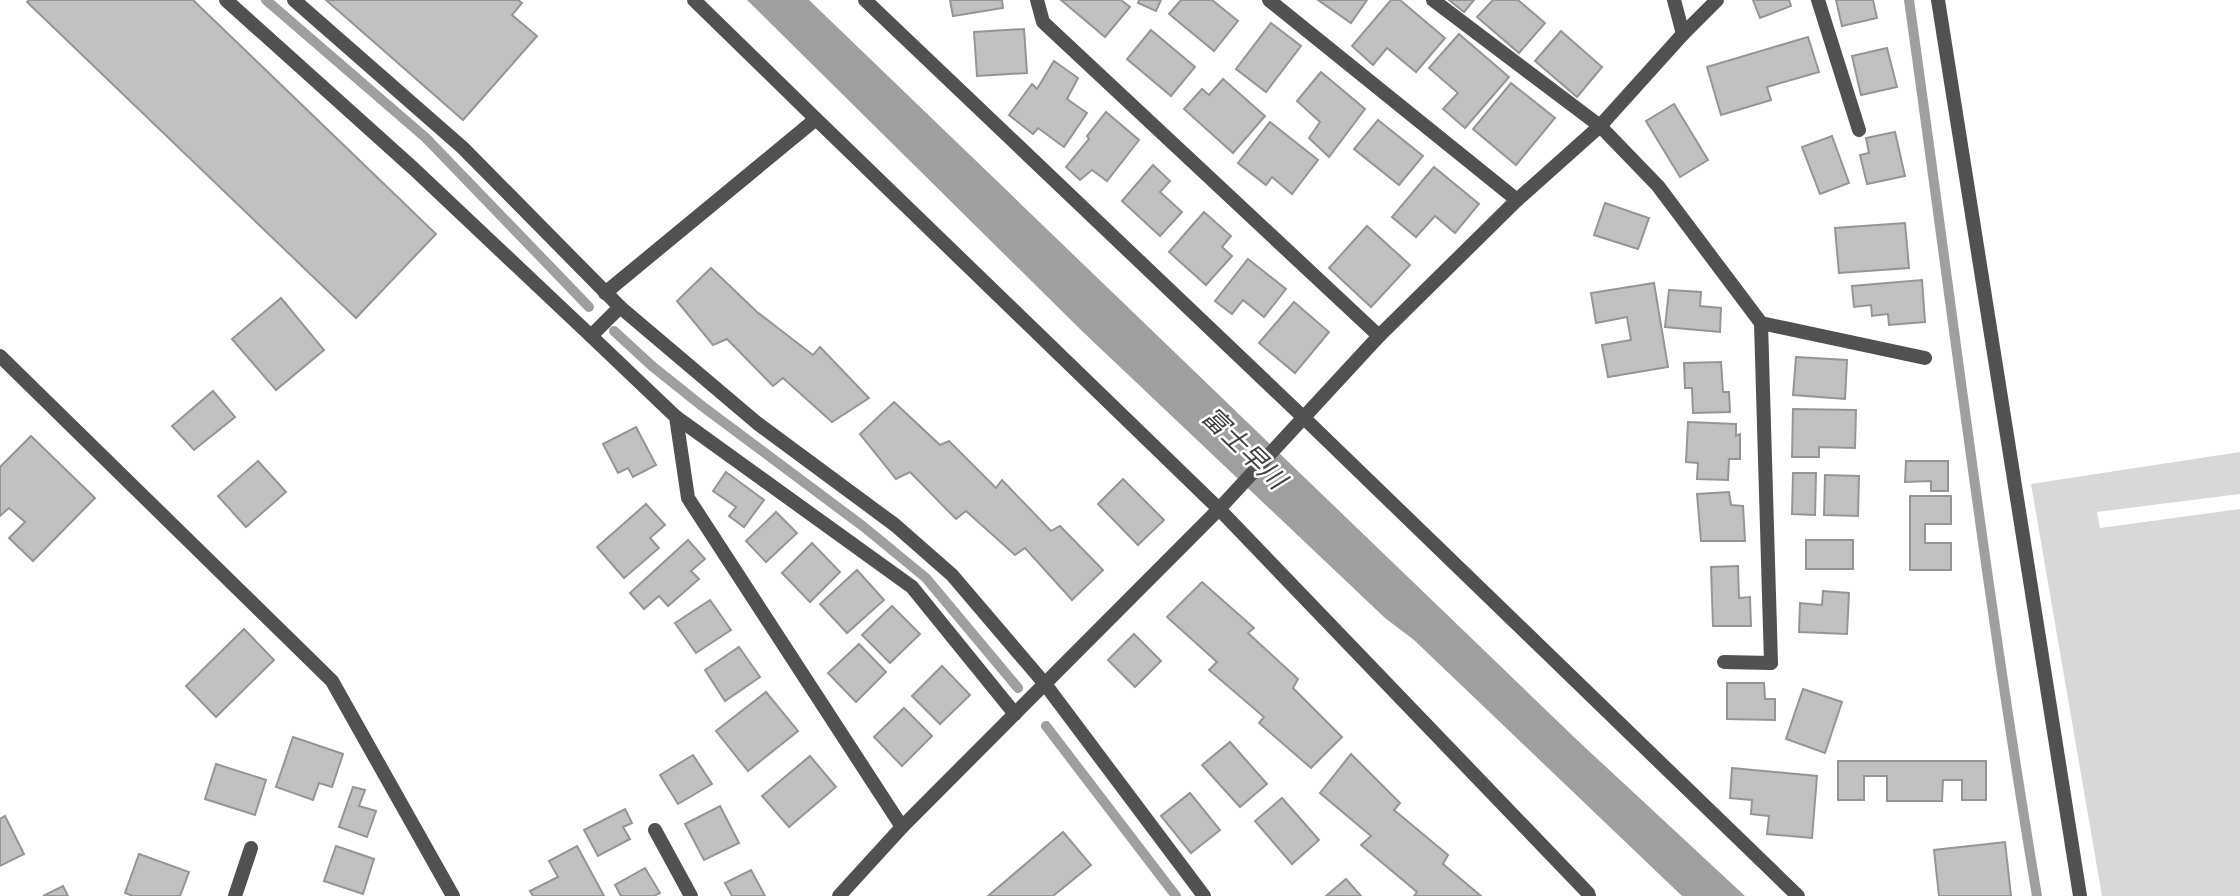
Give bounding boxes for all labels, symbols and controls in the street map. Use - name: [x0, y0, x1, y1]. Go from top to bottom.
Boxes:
- water label: 富士早川: [1195, 399, 1296, 498]

